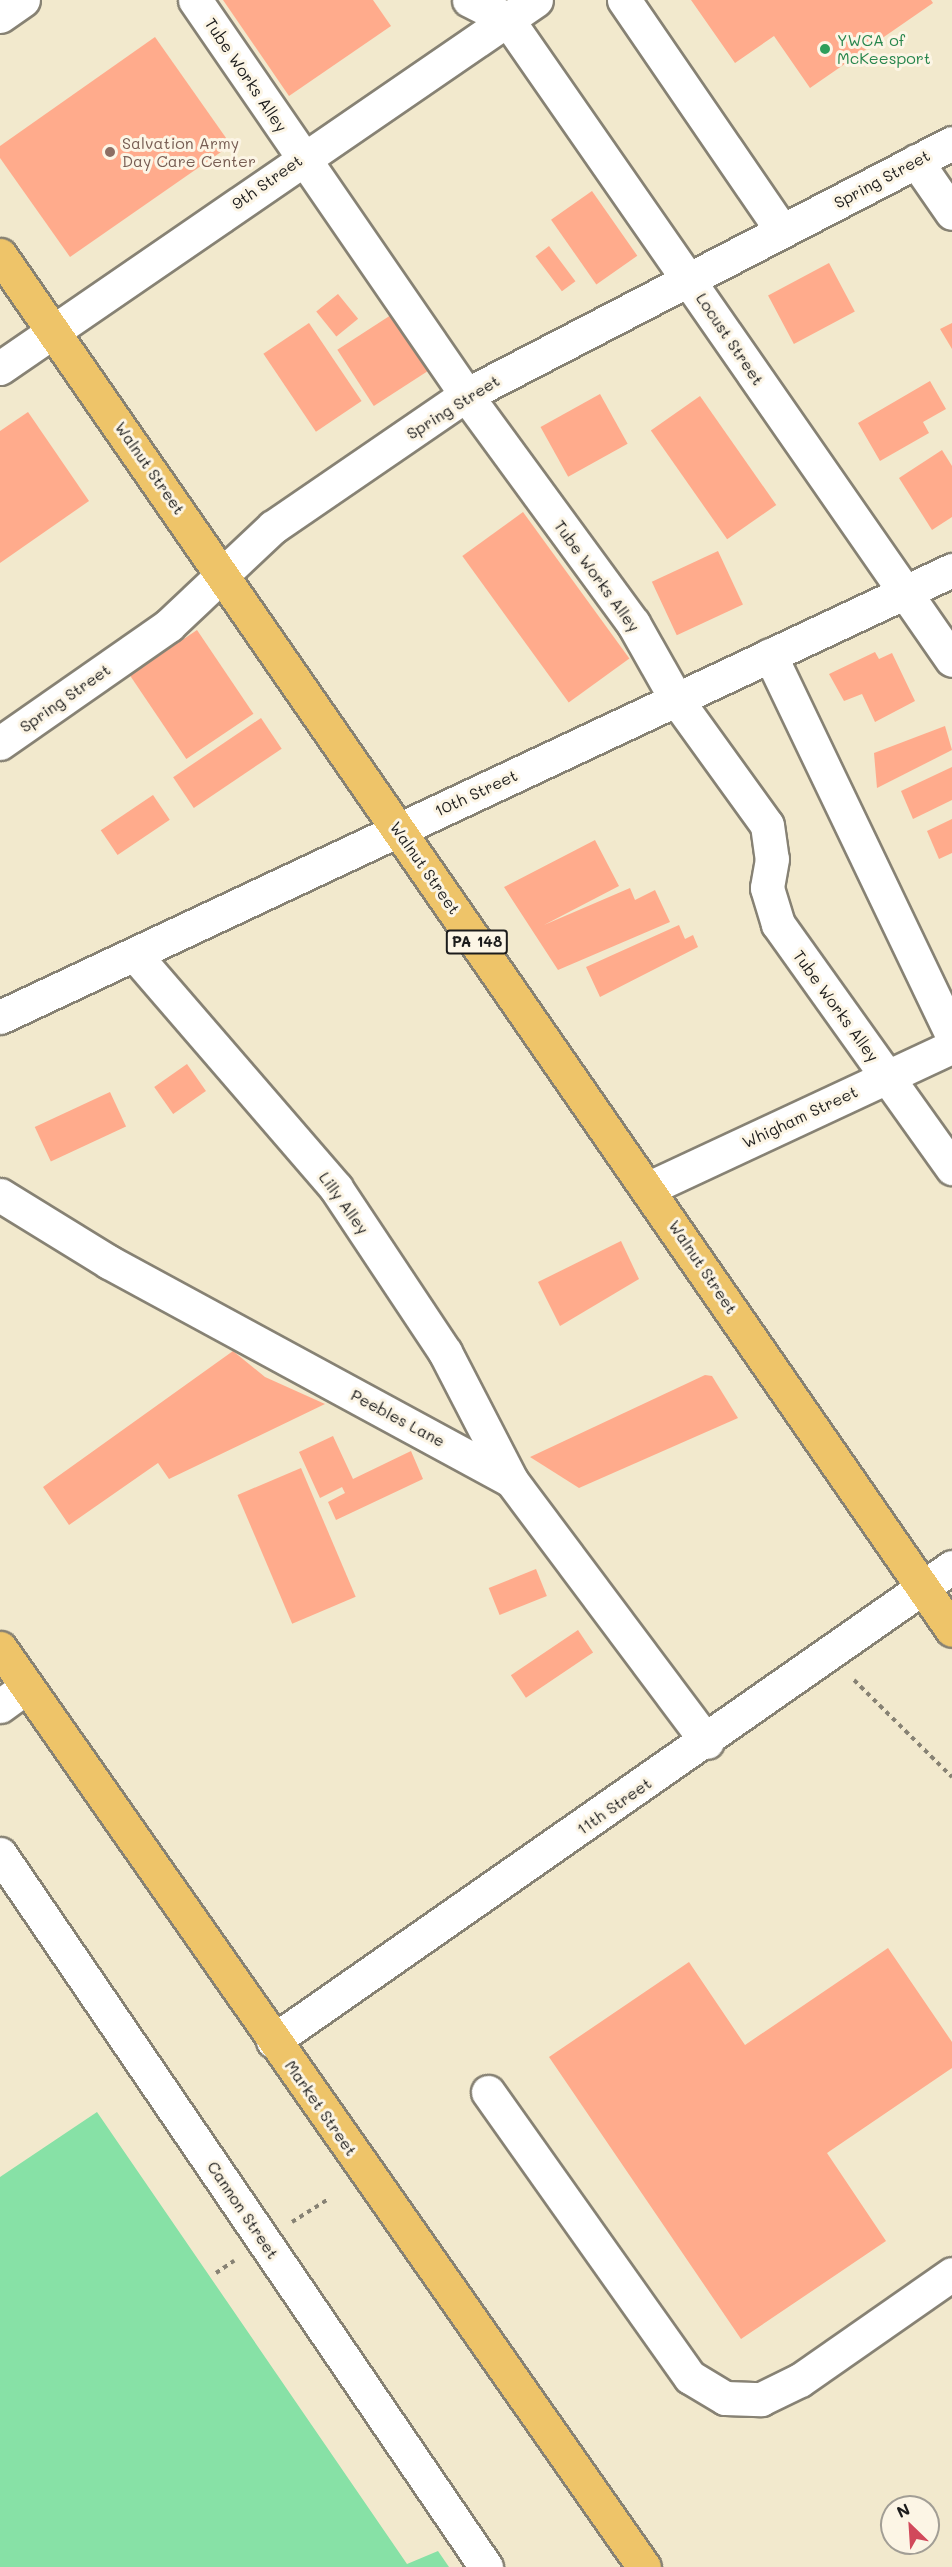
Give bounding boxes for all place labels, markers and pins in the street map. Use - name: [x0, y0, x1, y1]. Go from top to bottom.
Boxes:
- place label: YWCA of McKeesport: [837, 30, 931, 68]
- marker: YWCA of McKeesport: [818, 42, 832, 56]
- place label: Salvation Army Day Care Center: [122, 133, 256, 171]
- marker: Salvation Army Day Care Center: [103, 145, 117, 159]

